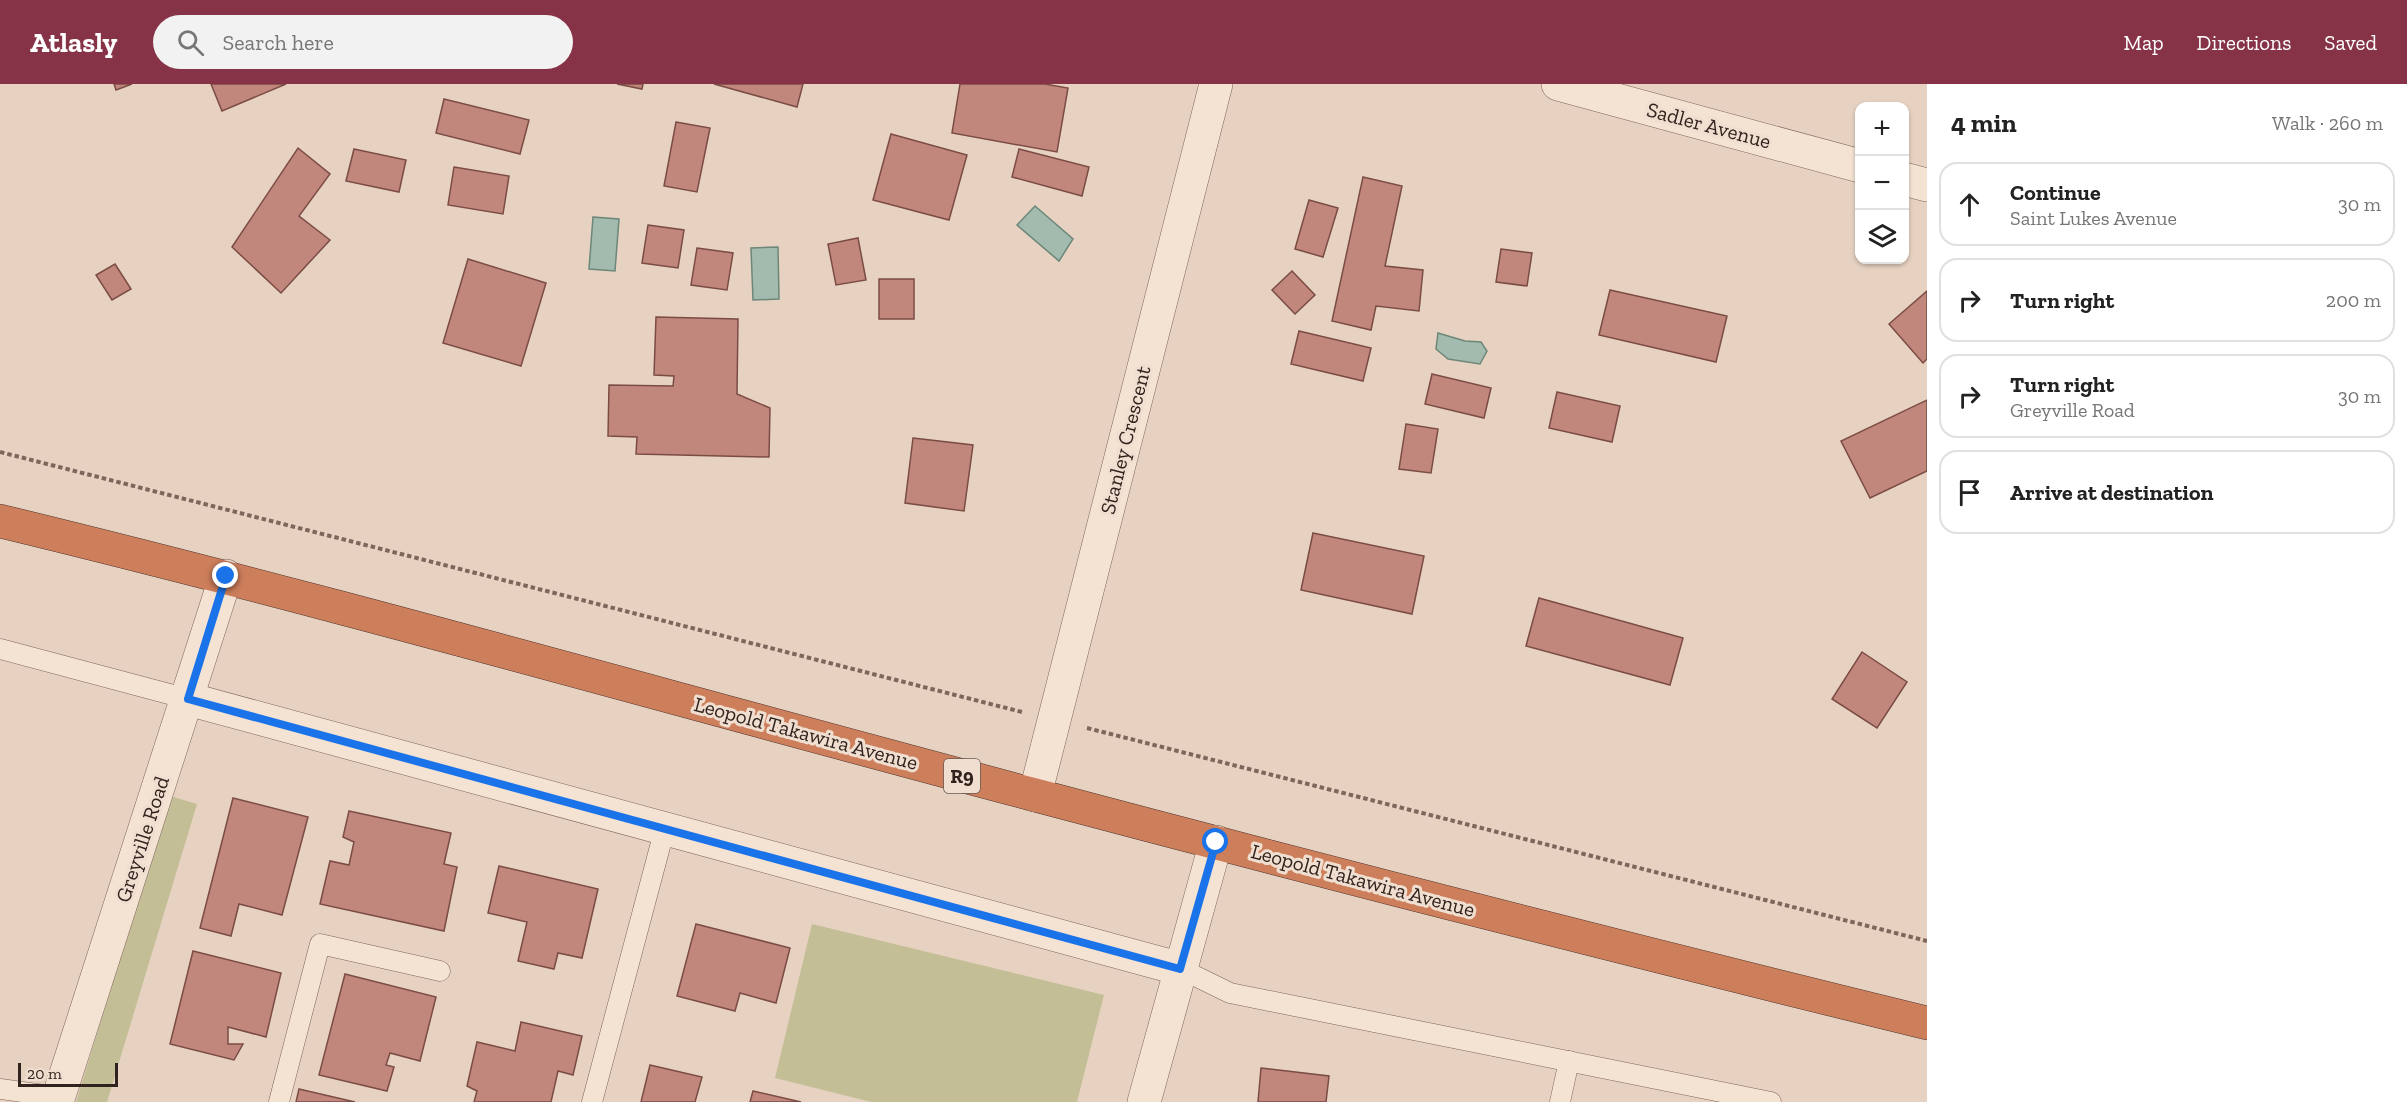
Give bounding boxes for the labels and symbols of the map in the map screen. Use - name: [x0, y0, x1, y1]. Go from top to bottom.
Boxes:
- street label: Sadler Avenue: [1644, 96, 1774, 154]
- street label: Stanley Crescent: [1094, 363, 1156, 517]
- route end: [212, 562, 238, 588]
- street label: Leopold Takawira Avenue: [691, 691, 921, 775]
- road number: R9: [944, 759, 980, 793]
- street label: Greyville Road: [110, 772, 174, 905]
- route start: [1202, 828, 1228, 854]
- street label: Leopold Takawira Avenue: [1248, 838, 1478, 922]
- scale bar: [18, 1060, 118, 1088]

